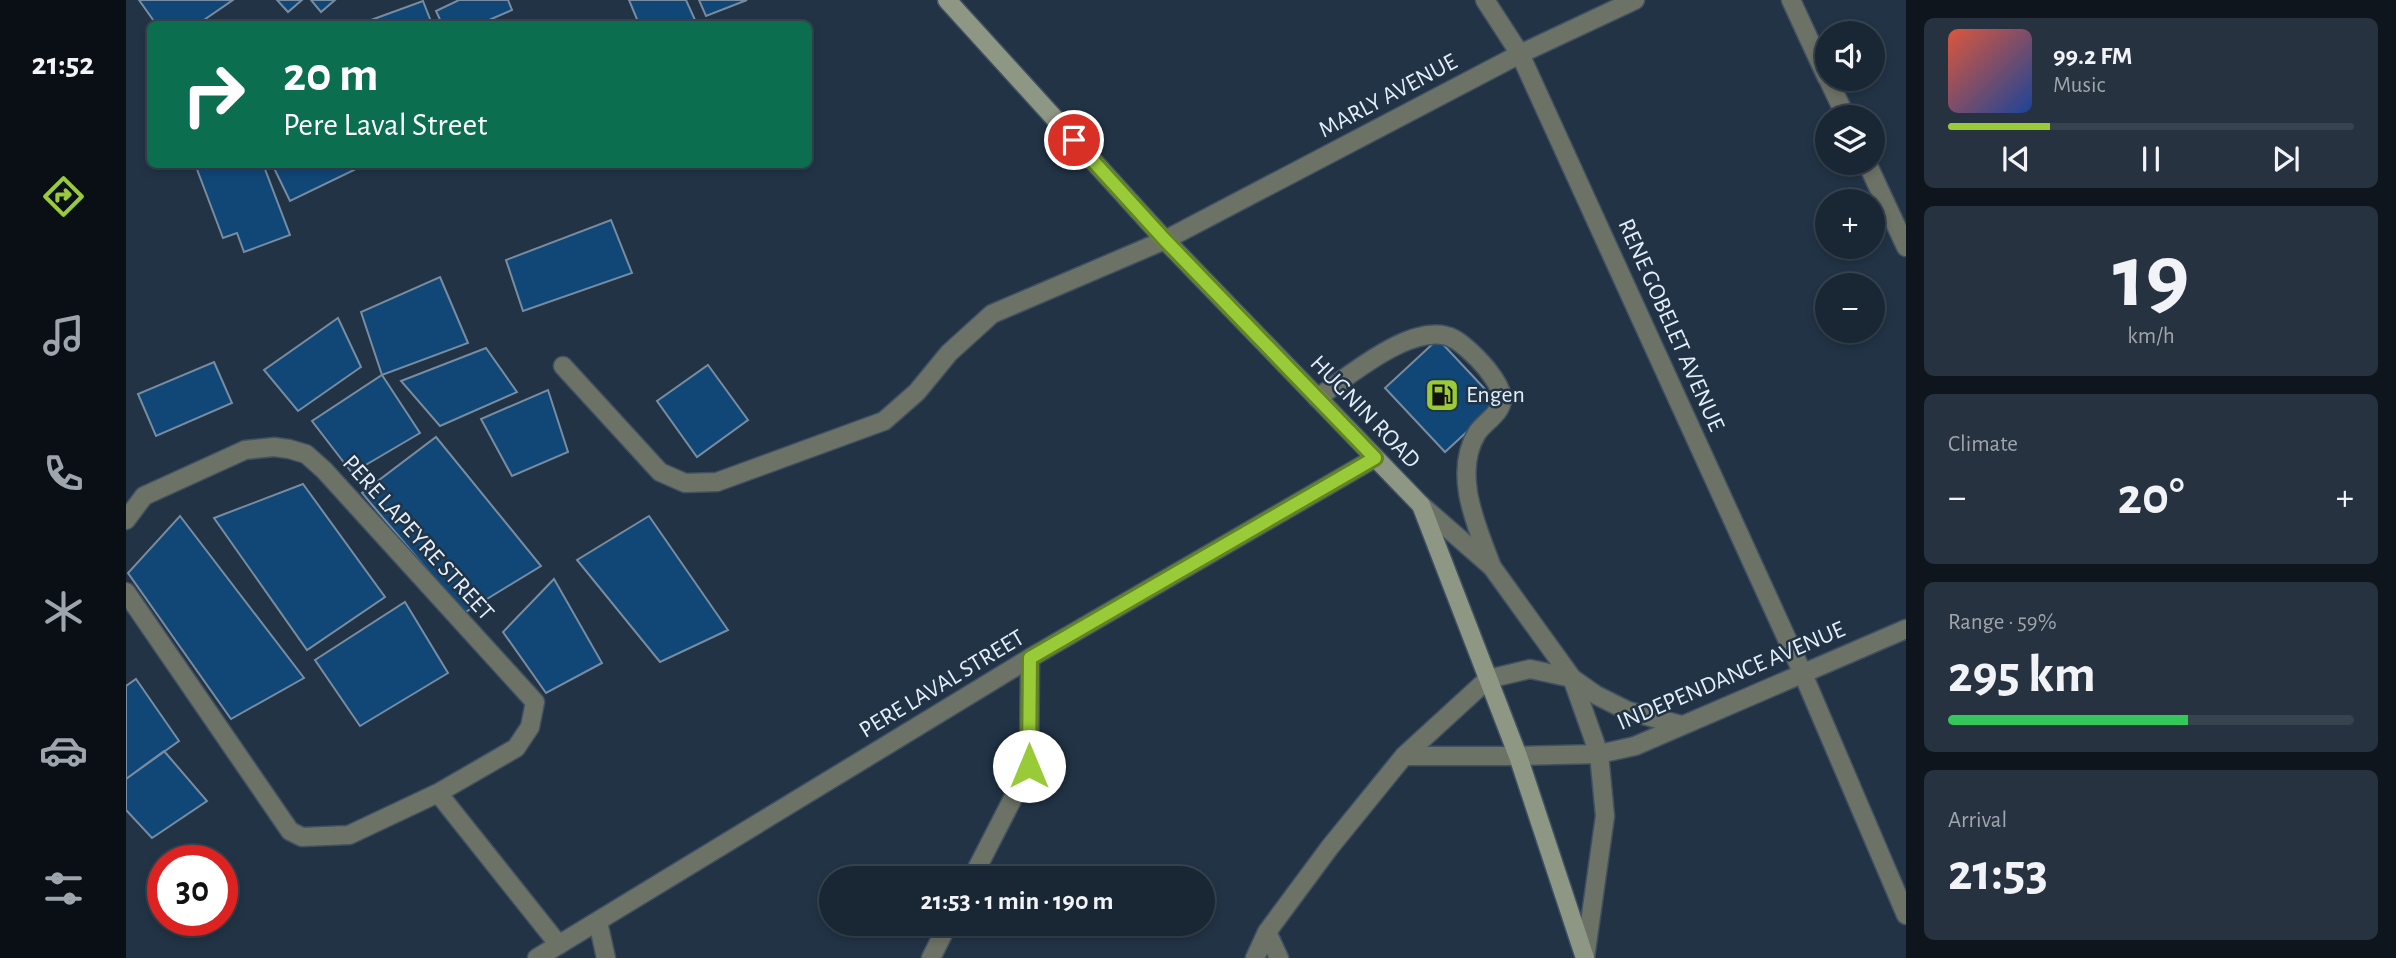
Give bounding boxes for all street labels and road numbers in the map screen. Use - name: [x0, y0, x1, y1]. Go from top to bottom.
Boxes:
- street label: MARLY AVENUE: [1315, 49, 1462, 142]
- street label: RENE GOBELET AVENUE: [1613, 215, 1729, 435]
- street label: HUGNIN ROAD: [1306, 351, 1424, 473]
- street label: PERE LAPEYRE STREET: [338, 451, 498, 625]
- street label: INDEPENDANCE AVENUE: [1614, 617, 1849, 735]
- street label: PERE LAVAL STREET: [855, 625, 1029, 743]

